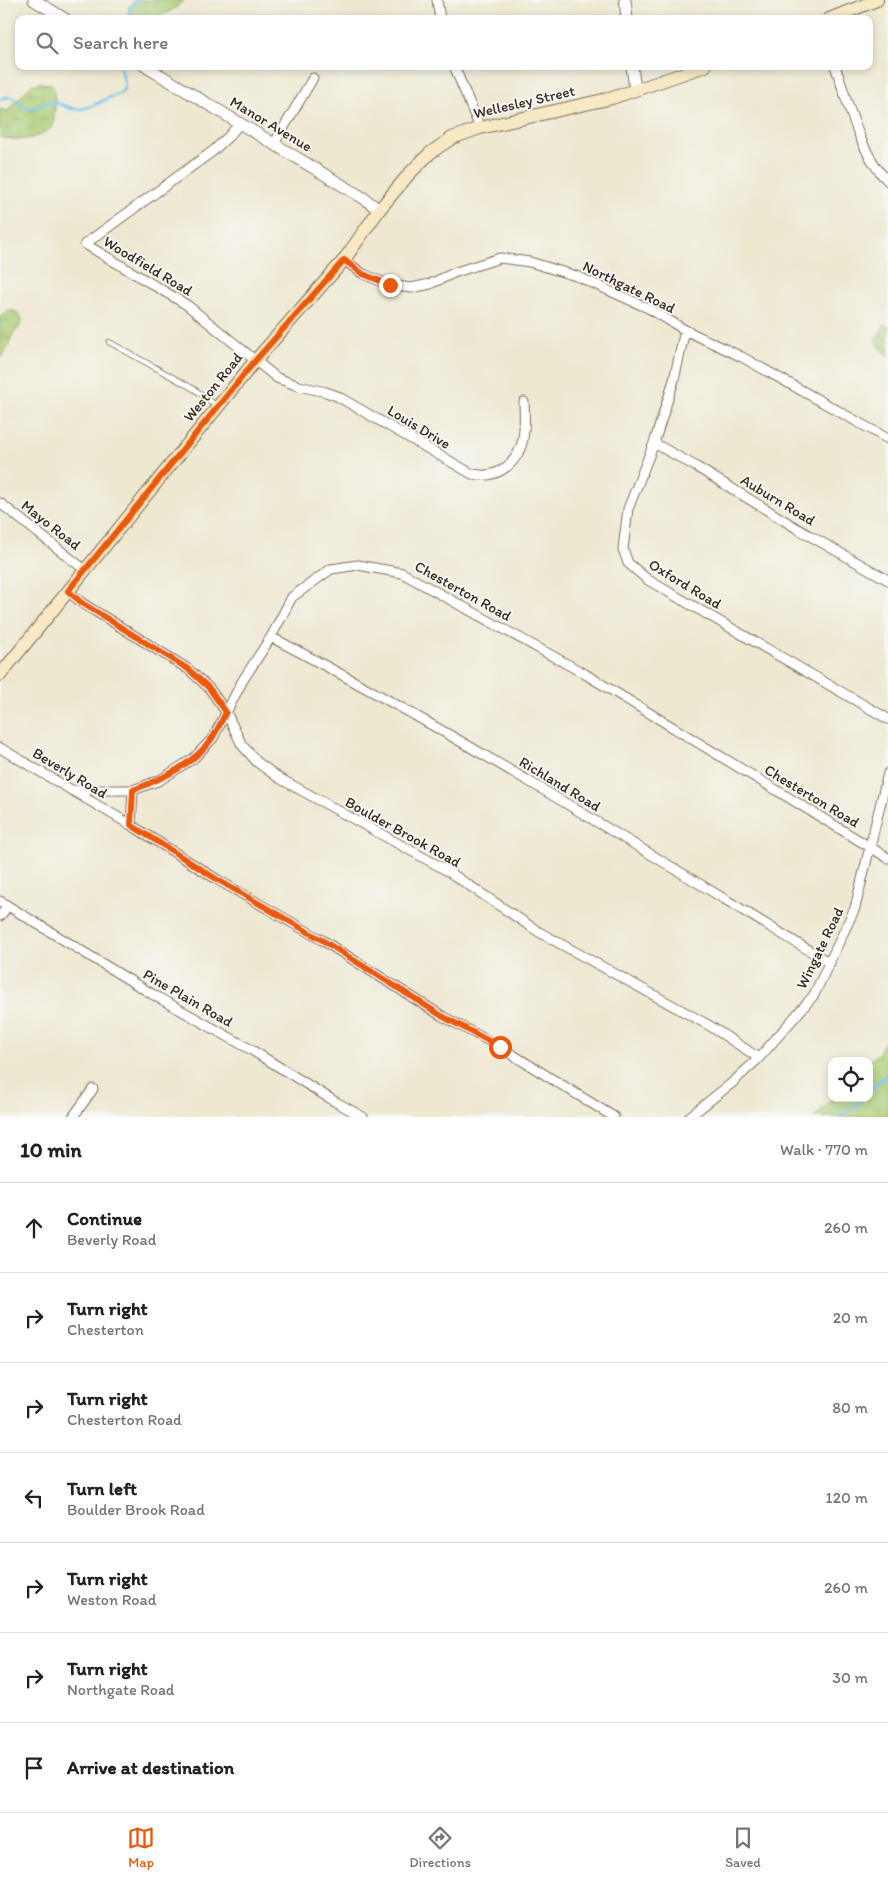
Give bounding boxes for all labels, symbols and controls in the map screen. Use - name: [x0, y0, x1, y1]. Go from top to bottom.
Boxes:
- search box: [15, 15, 873, 70]
- icon: search: [33, 29, 61, 57]
- text: Search here: [73, 31, 168, 54]
- street label: Wellesley Street: [471, 81, 577, 122]
- street label: Manor Avenue: [227, 92, 315, 156]
- street label: Woodfield Road: [100, 232, 196, 300]
- street label: Northgate Road: [580, 257, 678, 317]
- route end: [379, 274, 402, 297]
- street label: Weston Road: [180, 348, 247, 425]
- street label: Louis Drive: [384, 401, 454, 453]
- street label: Auburn Road: [737, 471, 819, 530]
- street label: Mayo Road: [18, 496, 84, 554]
- street label: Oxford Road: [645, 555, 725, 613]
- street label: Chesterton Road: [412, 557, 515, 625]
- street label: Beverly Road: [29, 744, 111, 802]
- street label: Richland Road: [516, 753, 604, 815]
- street label: Chesterton Road: [761, 761, 863, 832]
- street label: Boulder Brook Road: [342, 793, 464, 871]
- street label: Wingate Road: [792, 904, 848, 992]
- street label: Pine Plain Road: [140, 965, 237, 1031]
- route start: [489, 1036, 512, 1059]
- map controls: [828, 1057, 873, 1102]
- button: locate: [828, 1057, 873, 1102]
- text: 10 min: [20, 1137, 82, 1162]
- text: Walk · 770 m: [780, 1140, 868, 1159]
- text: Continue: [67, 1207, 142, 1230]
- icon: ahead: [20, 1214, 48, 1242]
- text: 260 m: [824, 1218, 868, 1237]
- text: Beverly Road: [67, 1230, 156, 1249]
- text: Turn right: [67, 1297, 148, 1320]
- icon: right: [20, 1304, 48, 1332]
- text: 20 m: [833, 1308, 868, 1327]
- text: Chesterton: [67, 1320, 144, 1339]
- text: Turn right: [67, 1387, 148, 1410]
- icon: right: [20, 1394, 48, 1422]
- text: 80 m: [832, 1398, 868, 1417]
- text: Chesterton Road: [67, 1410, 182, 1429]
- text: Turn left: [67, 1477, 137, 1500]
- icon: left: [20, 1484, 48, 1512]
- text: 120 m: [825, 1488, 868, 1507]
- text: Boulder Brook Road: [67, 1500, 205, 1519]
- text: Turn right: [67, 1567, 148, 1590]
- icon: right: [20, 1574, 48, 1602]
- text: 260 m: [824, 1578, 868, 1597]
- text: Weston Road: [67, 1590, 157, 1609]
- text: Turn right: [67, 1657, 148, 1680]
- icon: right: [20, 1664, 48, 1692]
- text: 30 m: [832, 1668, 868, 1687]
- text: Northgate Road: [67, 1680, 175, 1699]
- icon: arrive: [20, 1754, 48, 1782]
- text: Arrive at destination: [67, 1756, 234, 1779]
- tab: Map: [127, 1824, 155, 1871]
- tab: Directions: [409, 1824, 471, 1871]
- tab: Saved: [725, 1824, 761, 1871]

